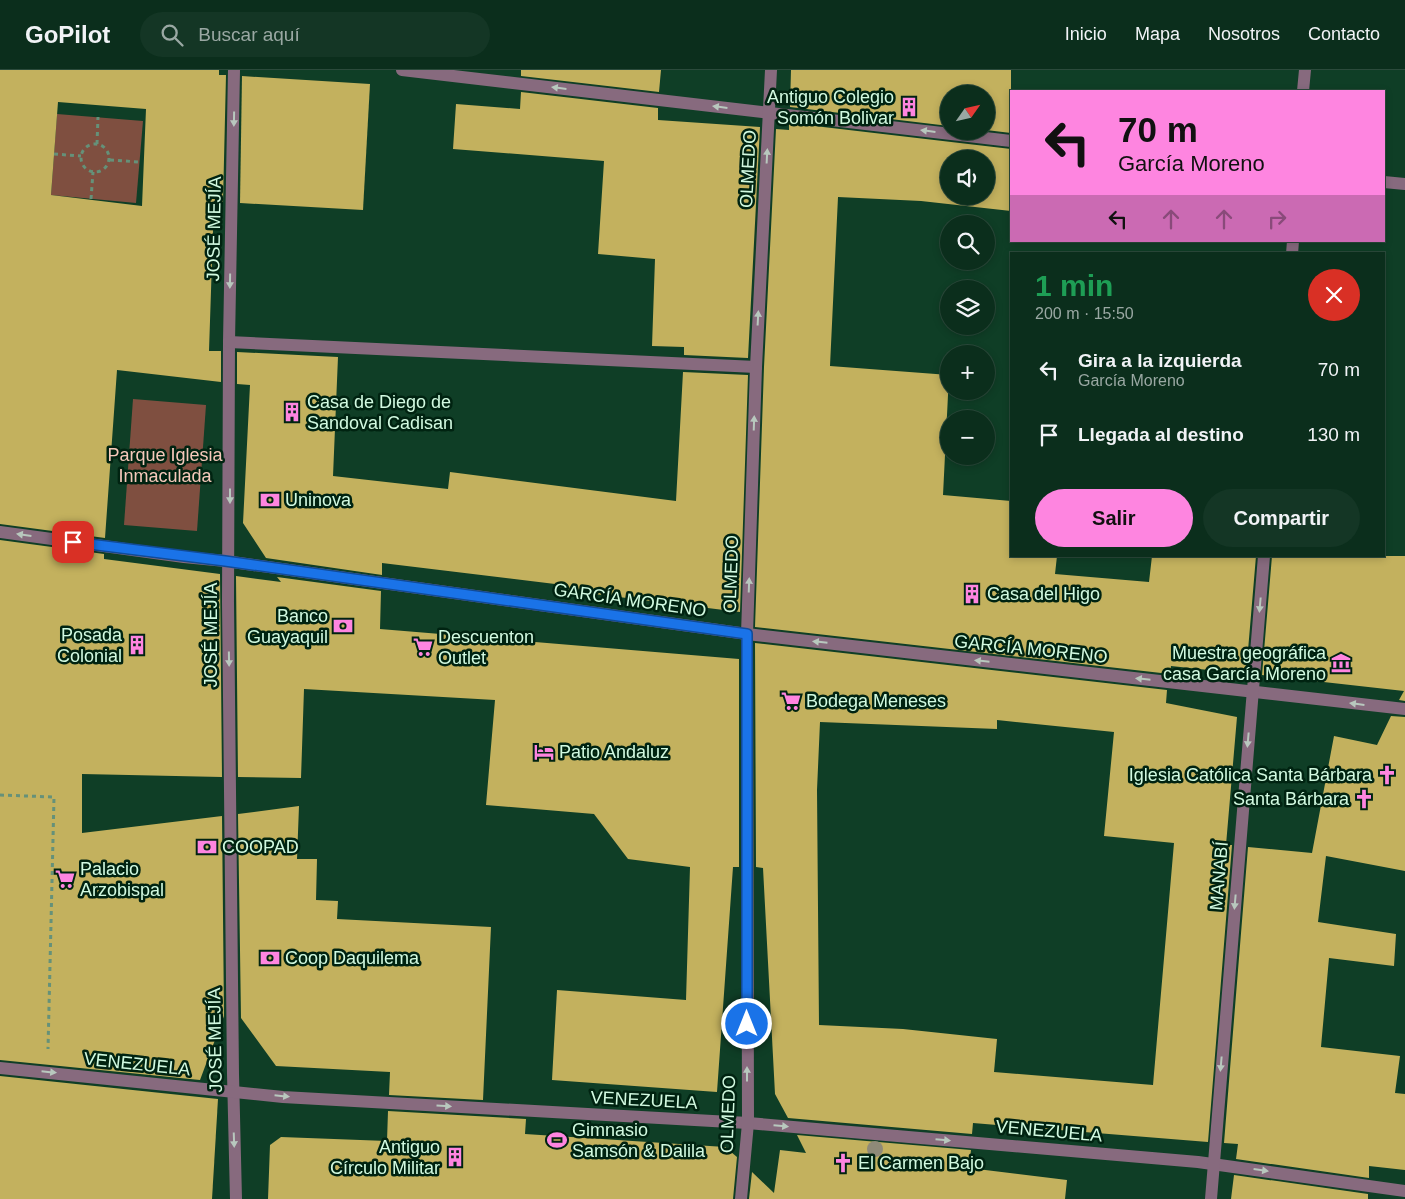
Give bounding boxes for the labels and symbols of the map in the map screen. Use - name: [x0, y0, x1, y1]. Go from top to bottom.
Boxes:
- one-way arrow: [551, 84, 567, 92]
- north arrow: [940, 85, 995, 140]
- place label: Antiguo Colegio Somón Bolivar: [767, 87, 894, 128]
- building icon: Antiguo Colegio Somón Bolivar: [898, 96, 920, 118]
- one-way arrow: [712, 103, 728, 111]
- one-way arrow: [230, 111, 238, 127]
- one-way arrow: [920, 127, 936, 135]
- street label: OLMEDO: [736, 130, 760, 208]
- one-way arrow: [763, 148, 771, 164]
- street label: JOSÉ MEJÍA: [203, 176, 225, 282]
- one-way arrow: [226, 273, 234, 289]
- one-way arrow: [755, 310, 763, 326]
- place label: Casa de Diego de Sandoval Cadisan: [307, 392, 453, 433]
- building icon: Casa de Diego de Sandoval Cadisan: [281, 401, 303, 423]
- one-way arrow: [750, 415, 758, 431]
- park label: Parque Iglesia Inmaculada: [107, 445, 224, 486]
- one-way arrow: [226, 488, 234, 504]
- bank icon: Uninova: [259, 489, 281, 511]
- place label: Uninova: [285, 490, 352, 510]
- pin: [52, 521, 94, 563]
- one-way arrow: [15, 531, 31, 539]
- street label: OLMEDO: [720, 535, 742, 613]
- one-way arrow: [745, 577, 753, 593]
- street label: GARCÍA MORENO: [552, 579, 708, 621]
- street label: JOSÉ MEJÍA: [201, 582, 221, 688]
- building icon: Casa del Higo: [961, 583, 983, 605]
- place label: Casa del Higo: [987, 584, 1100, 604]
- one-way arrow: [1255, 597, 1263, 613]
- place label: Banco Guayaquil: [247, 606, 328, 647]
- bank icon: Banco Guayaquil: [332, 615, 354, 637]
- place label: Posada Colonial: [57, 625, 123, 666]
- place label: Descuenton Outlet: [438, 627, 534, 668]
- street label: GARCÍA MORENO: [953, 631, 1109, 667]
- building icon: Posada Colonial: [126, 634, 148, 656]
- supermarket icon: Descuenton Outlet: [412, 636, 434, 658]
- one-way arrow: [812, 638, 828, 646]
- place label: Muestra geográfica casa García Moreno: [1163, 643, 1327, 684]
- one-way arrow: [225, 651, 233, 667]
- museum icon: Muestra geográfica casa García Moreno: [1330, 652, 1352, 674]
- one-way arrow: [973, 657, 989, 665]
- one-way arrow: [1135, 675, 1151, 683]
- supermarket icon: Bodega Meneses: [780, 690, 802, 712]
- place label: Bodega Meneses: [806, 691, 946, 711]
- one-way arrow: [1348, 700, 1364, 708]
- one-way arrow: [1244, 733, 1252, 749]
- hotel icon: Patio Andaluz: [533, 741, 555, 763]
- place label: Patio Andaluz: [559, 742, 669, 762]
- church icon: Iglesia Católica Santa Bárbara: [1376, 764, 1398, 786]
- place label: Iglesia Católica Santa Bárbara: [1129, 765, 1373, 785]
- church icon: Santa Bárbara: [1353, 788, 1375, 810]
- place label: Santa Bárbara: [1233, 789, 1350, 809]
- bank icon: COOPAD: [196, 836, 218, 858]
- place label: COOPAD: [222, 837, 299, 857]
- street label: MANABÍ: [1206, 841, 1232, 911]
- place label: Palacio Arzobispal: [80, 859, 164, 900]
- supermarket icon: Palacio Arzobispal: [54, 868, 76, 890]
- one-way arrow: [1230, 894, 1238, 910]
- bank icon: Coop Daquilema: [259, 947, 281, 969]
- place label: Coop Daquilema: [285, 948, 420, 968]
- street label: JOSÉ MEJÍA: [204, 987, 226, 1093]
- position arrow: [720, 997, 772, 1049]
- street label: VENEZUELA: [83, 1048, 191, 1080]
- one-way arrow: [1217, 1056, 1225, 1072]
- one-way arrow: [743, 1066, 751, 1082]
- one-way arrow: [41, 1069, 57, 1077]
- street label: OLMEDO: [717, 1075, 739, 1153]
- street label: VENEZUELA: [590, 1087, 698, 1113]
- one-way arrow: [274, 1092, 290, 1100]
- one-way arrow: [436, 1102, 452, 1110]
- street label: VENEZUELA: [995, 1116, 1103, 1146]
- place label: Gimnasio Samsón & Dalila: [572, 1120, 706, 1161]
- one-way arrow: [773, 1123, 789, 1131]
- sports icon: Gimnasio Samsón & Dalila: [546, 1129, 568, 1151]
- one-way arrow: [230, 1132, 238, 1148]
- one-way arrow: [935, 1136, 951, 1144]
- place label: Antiguo Círculo Militar: [330, 1137, 440, 1178]
- building icon: Antiguo Círculo Militar: [444, 1146, 466, 1168]
- church icon: El Carmen Bajo: [832, 1152, 854, 1174]
- place label: El Carmen Bajo: [858, 1153, 984, 1173]
- one-way arrow: [1253, 1166, 1269, 1174]

